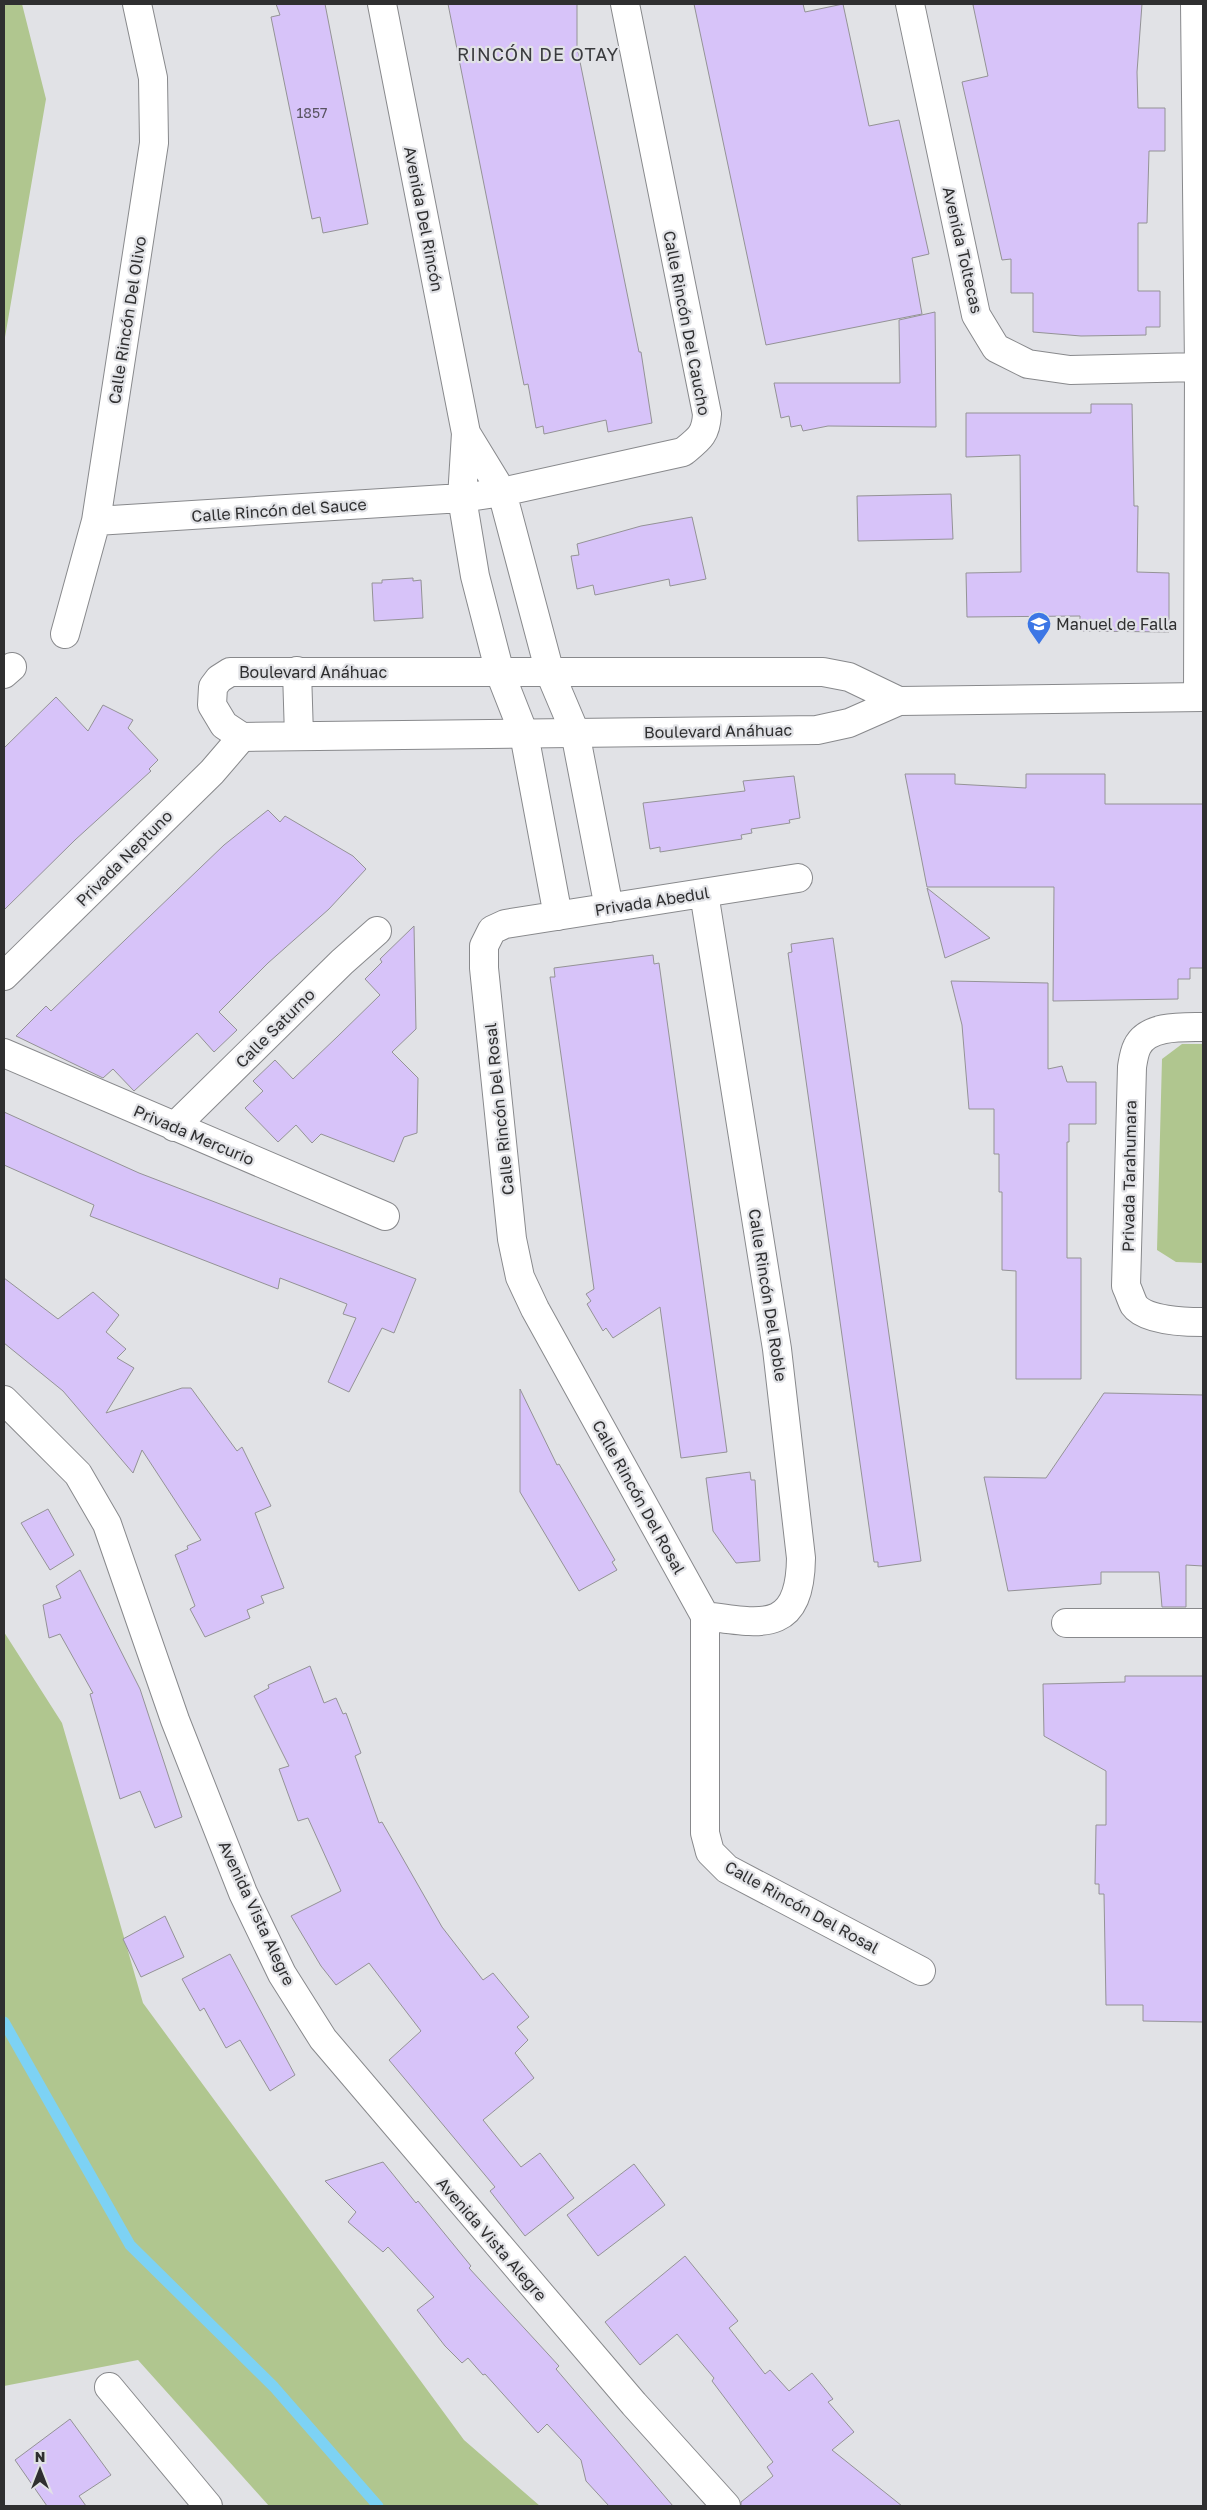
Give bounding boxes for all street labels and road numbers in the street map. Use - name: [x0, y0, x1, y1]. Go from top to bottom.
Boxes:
- street label: Avenida Del Rincón: [400, 145, 448, 293]
- street label: Avenida Toltecas: [939, 185, 987, 315]
- street label: Calle Rincón Del Caucho: [659, 229, 715, 417]
- street label: Calle Rincón Del Olivo: [104, 235, 150, 405]
- street label: Calle Rincón del Sauce: [191, 494, 367, 526]
- street label: Boulevard Anáhuac: [239, 662, 387, 682]
- street label: Boulevard Anáhuac: [644, 720, 793, 742]
- street label: Privada Neptuno: [72, 806, 176, 910]
- street label: Privada Abedul: [593, 882, 711, 920]
- street label: Calle Saturno: [231, 984, 319, 1072]
- street label: Calle Rincón Del Rosal: [480, 1022, 518, 1196]
- street label: Privada Tarahumara: [1118, 1100, 1140, 1252]
- street label: Privada Mercurio: [131, 1101, 257, 1169]
- street label: Calle Rincón Del Roble: [744, 1207, 792, 1383]
- street label: Calle Rincón Del Rosal: [588, 1416, 690, 1578]
- street label: Avenida Vista Alegre: [215, 1837, 299, 1989]
- street label: Calle Rincón Del Rosal: [721, 1856, 883, 1958]
- street label: Avenida Vista Alegre: [433, 2173, 551, 2305]

